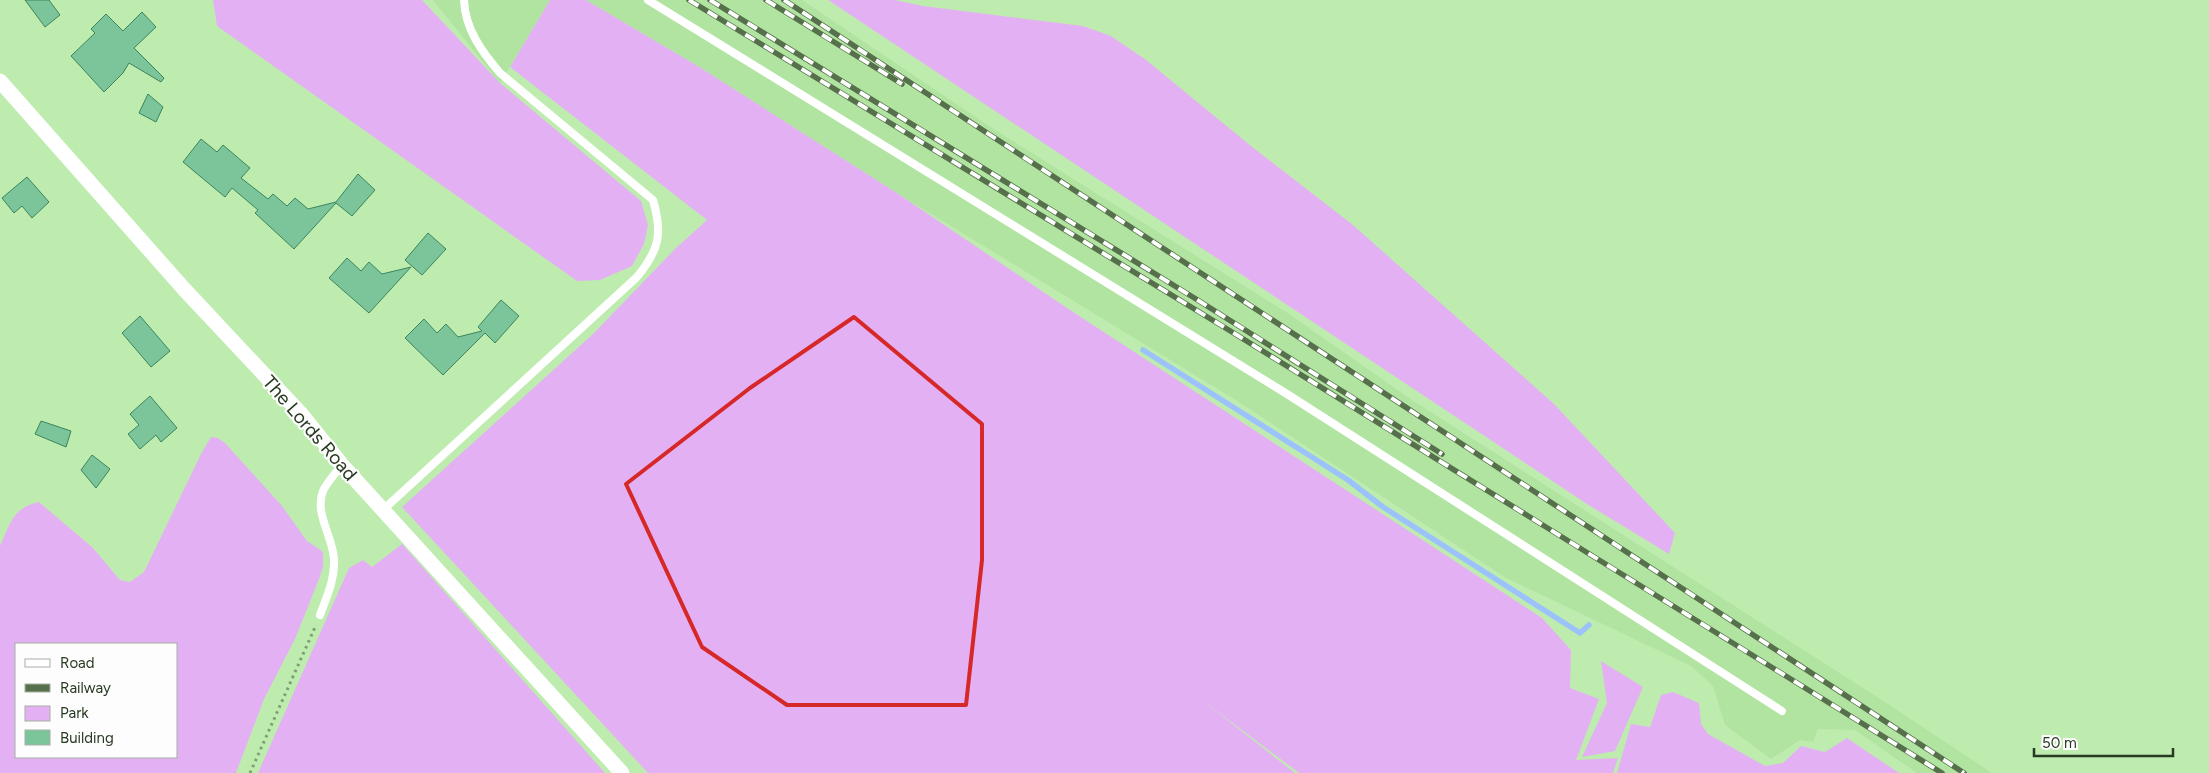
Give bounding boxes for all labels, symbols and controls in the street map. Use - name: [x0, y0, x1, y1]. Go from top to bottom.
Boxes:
- street label: The Lords Road: [258, 371, 362, 485]
- legend: [15, 643, 178, 758]
- text: Road: [60, 654, 95, 672]
- text: Railway: [60, 679, 111, 697]
- text: Park: [60, 704, 89, 722]
- scale bar: [2034, 726, 2173, 758]
- text: Building: [60, 729, 114, 747]
- text: 50 m: [2042, 734, 2077, 752]

